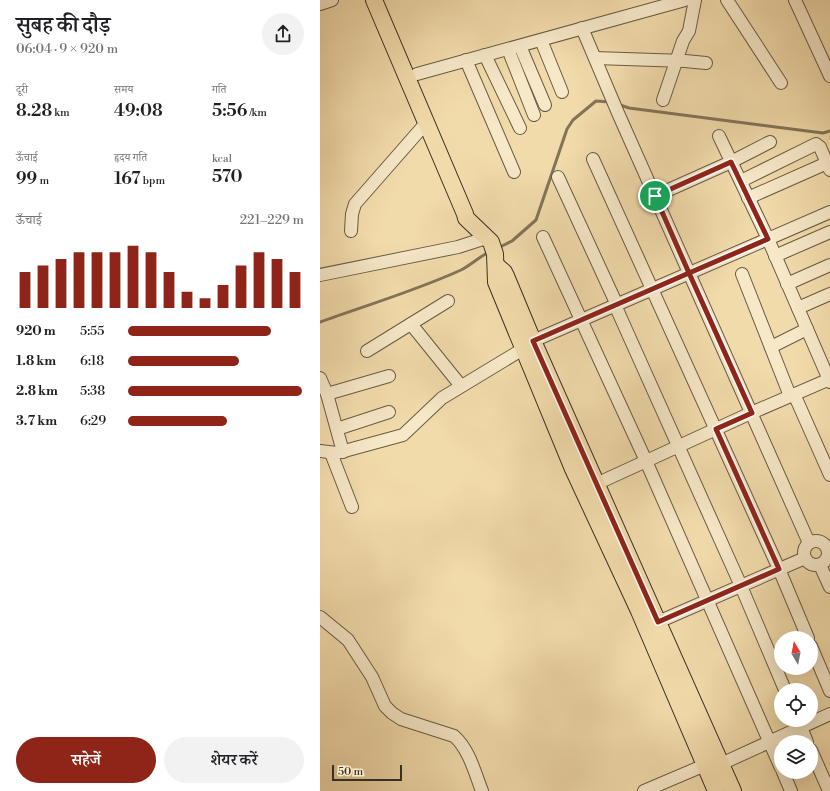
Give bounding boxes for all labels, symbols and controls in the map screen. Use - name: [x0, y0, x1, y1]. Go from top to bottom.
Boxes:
- text: सुबह की दौड़: [16, 12, 110, 39]
- button: share: [262, 13, 304, 55]
- text: 06:04 · 9 × 920 m: [16, 41, 118, 57]
- text: दूरी: [16, 83, 28, 97]
- text: समय: [114, 83, 133, 97]
- text: गति: [212, 83, 226, 97]
- text: 8.28: [16, 100, 52, 122]
- text: 49:08: [114, 100, 163, 122]
- text: 5:56: [212, 100, 247, 122]
- text: km: [52, 106, 70, 120]
- text: /km: [247, 106, 267, 120]
- text: ऊँचाई: [16, 151, 38, 165]
- text: हृदय गति: [114, 151, 147, 165]
- text: kcal: [212, 152, 232, 166]
- text: 570: [212, 166, 243, 188]
- text: 99: [16, 168, 37, 190]
- text: 167: [114, 168, 141, 190]
- text: m: [37, 174, 49, 188]
- text: bpm: [141, 174, 165, 188]
- pin: [638, 179, 672, 213]
- icon: arrive: [644, 185, 666, 207]
- text: ऊँचाई: [16, 212, 42, 228]
- text: 221–229 m: [240, 212, 304, 228]
- text: 920 m: [16, 323, 56, 339]
- text: 5:55: [80, 323, 104, 339]
- text: 1.8 km: [16, 353, 56, 369]
- text: 6:18: [80, 353, 104, 369]
- text: 2.8 km: [16, 383, 58, 399]
- text: 5:38: [80, 383, 105, 399]
- text: 3.7 km: [16, 413, 57, 429]
- text: 6:29: [80, 413, 106, 429]
- north arrow: [774, 631, 818, 675]
- map controls: [774, 631, 818, 779]
- button: locate: [774, 683, 818, 727]
- button: layers: [774, 735, 818, 779]
- button: सहेजें: [16, 737, 156, 783]
- button: शेयर करें: [164, 737, 304, 783]
- scale bar: [332, 763, 402, 782]
- text: 50 m: [338, 765, 363, 779]

